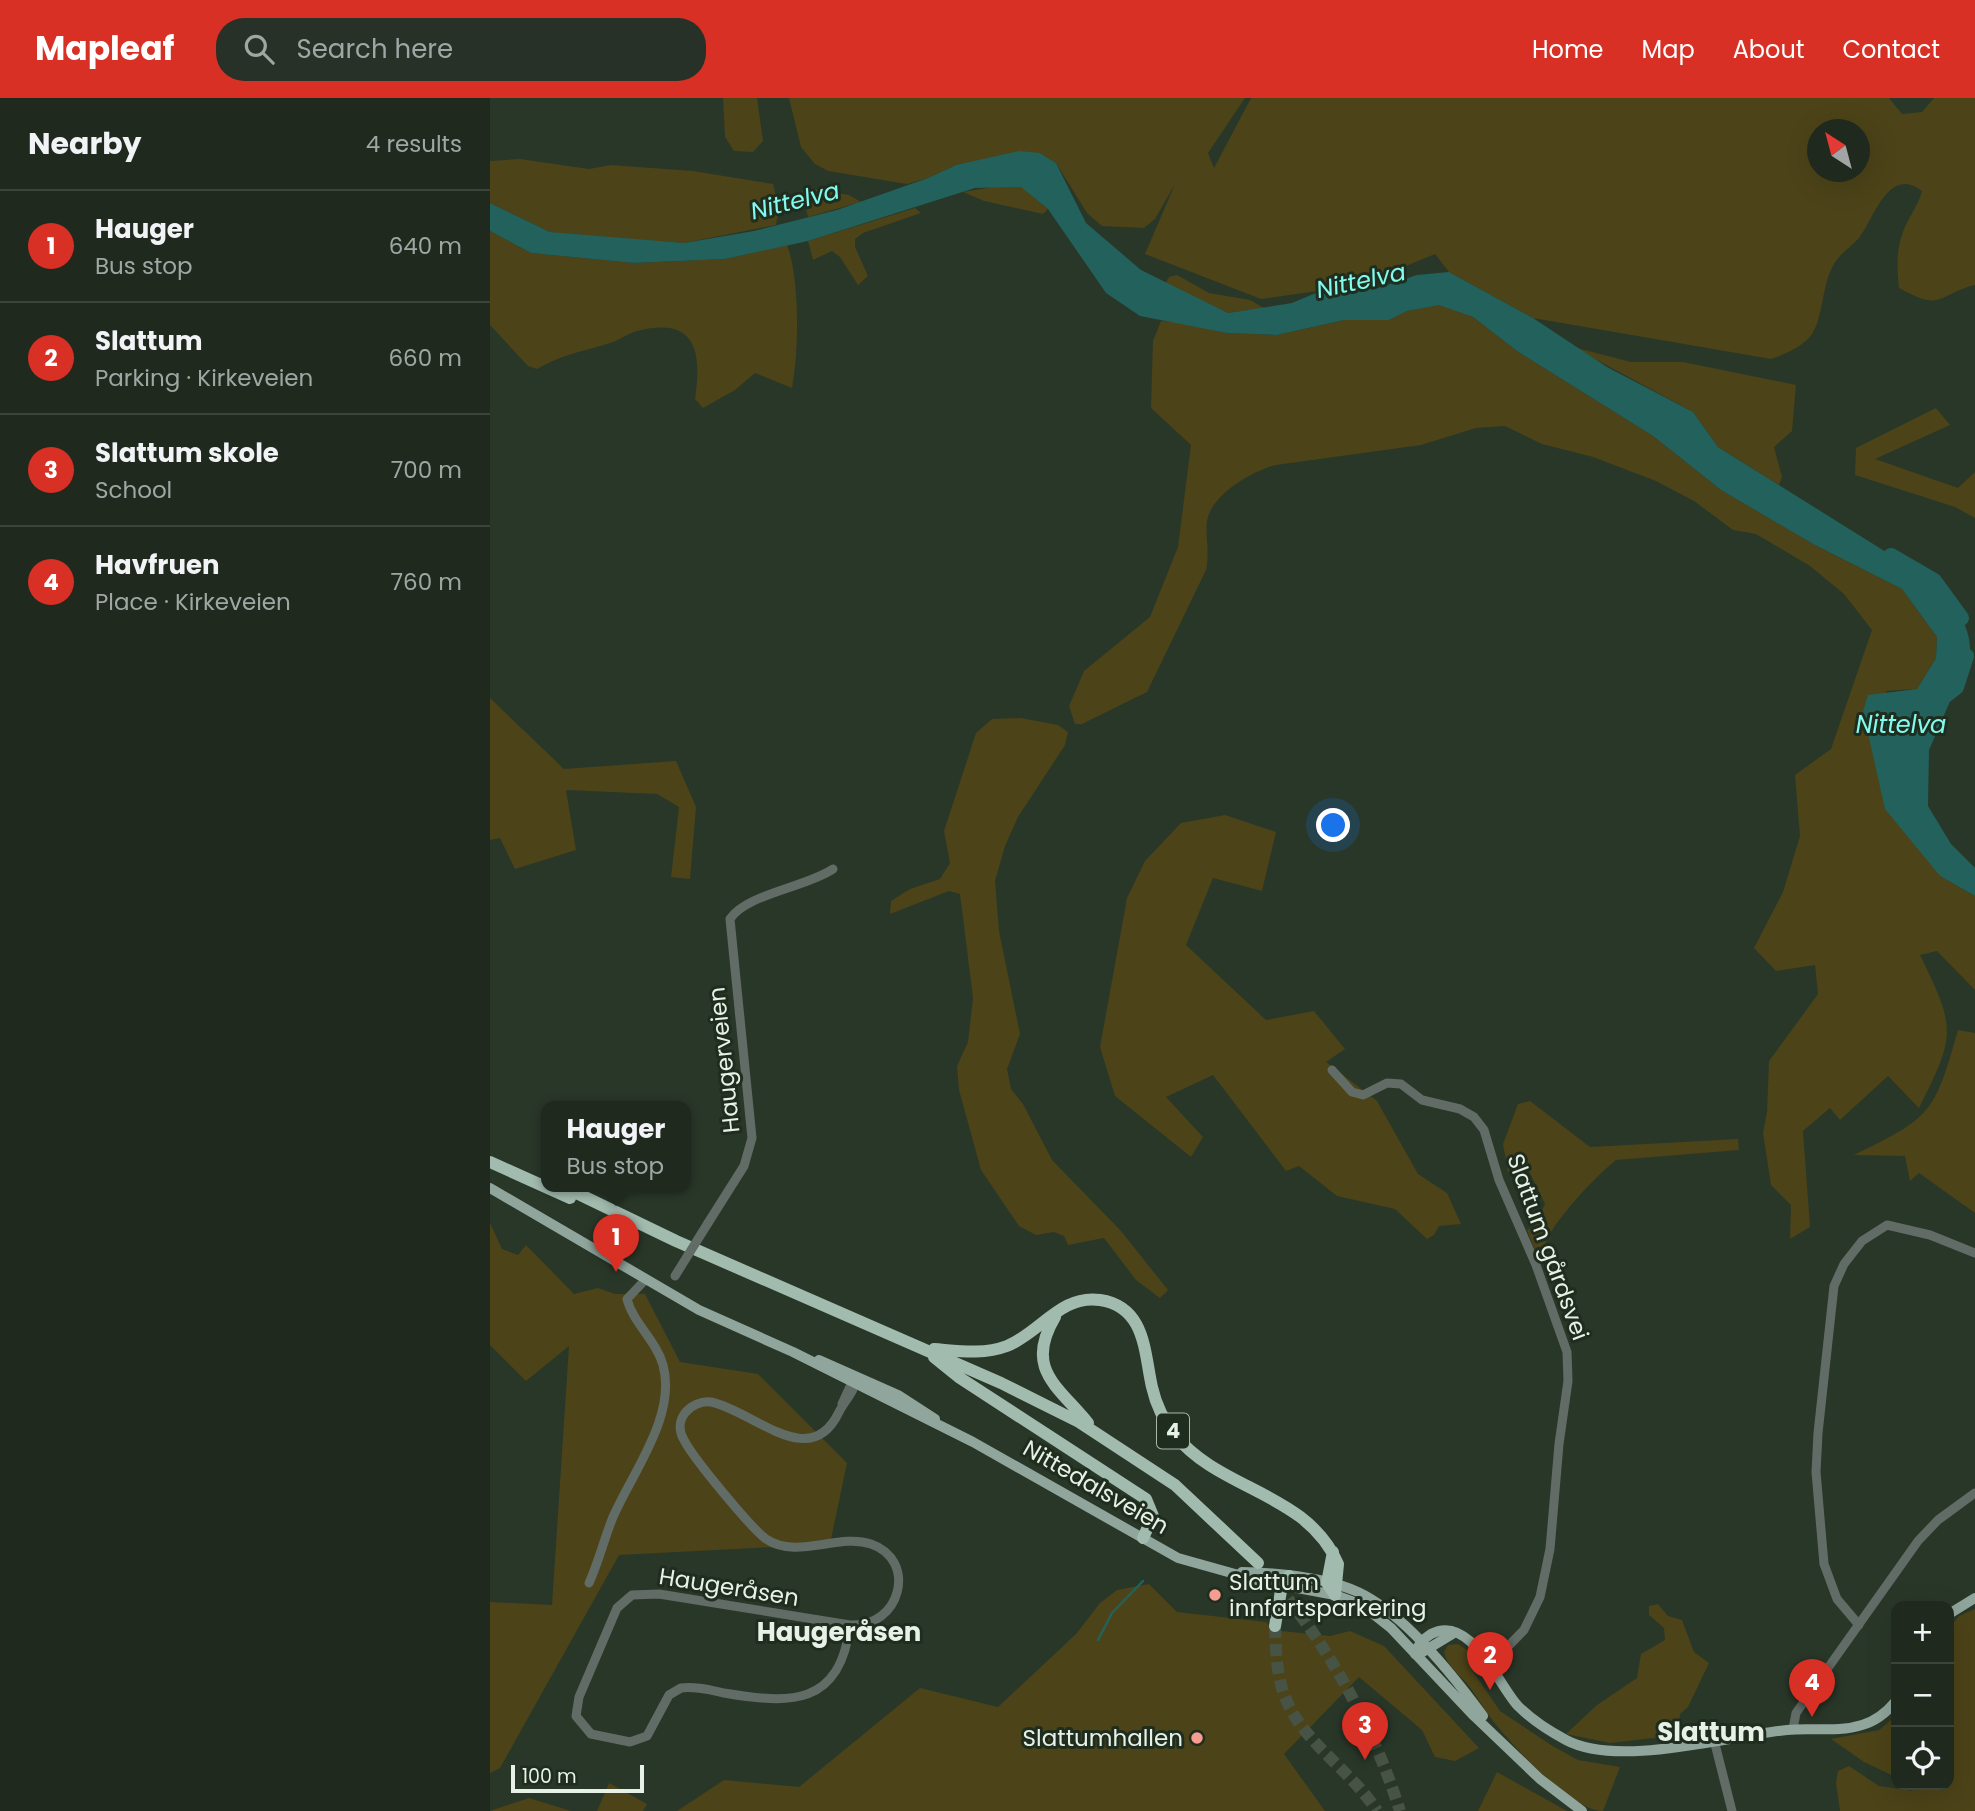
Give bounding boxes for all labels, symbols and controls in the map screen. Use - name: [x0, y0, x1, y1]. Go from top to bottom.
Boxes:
- search box: [216, 18, 706, 81]
- text: Mapleaf: [35, 25, 174, 72]
- icon: search: [240, 30, 278, 68]
- text: Search here: [296, 31, 453, 67]
- text: Home: [1532, 33, 1604, 66]
- text: Map: [1642, 33, 1695, 66]
- text: About: [1733, 33, 1804, 66]
- text: Contact: [1842, 33, 1940, 66]
- north arrow: [1807, 119, 1870, 182]
- text: Nearby: [28, 122, 142, 165]
- text: 4 results: [366, 128, 462, 160]
- water label: Nittelva: [747, 174, 843, 228]
- text: Hauger: [95, 211, 194, 247]
- text: 1: [47, 230, 55, 262]
- text: 640 m: [389, 230, 462, 262]
- text: Bus stop: [95, 250, 193, 282]
- water label: Nittelva: [1313, 255, 1409, 306]
- text: Slattum: [95, 323, 202, 359]
- text: 2: [44, 342, 58, 374]
- text: 660 m: [389, 342, 462, 374]
- text: Parking · Kirkeveien: [95, 362, 313, 394]
- text: Slattum skole: [95, 435, 279, 471]
- text: 3: [44, 454, 58, 486]
- text: 700 m: [391, 454, 462, 486]
- text: School: [95, 474, 172, 506]
- text: Havfruen: [95, 547, 220, 583]
- text: 4: [43, 566, 59, 598]
- text: 760 m: [391, 566, 462, 598]
- text: Place · Kirkeveien: [95, 586, 291, 618]
- water label: Nittelva: [1856, 708, 1946, 741]
- your location: [1316, 808, 1350, 842]
- street label: Haugerveien: [700, 986, 748, 1134]
- popup: [541, 1101, 691, 1192]
- text: Hauger: [567, 1111, 665, 1147]
- street label: Slattum gårdsvei: [1499, 1149, 1597, 1345]
- text: Bus stop: [567, 1150, 664, 1182]
- pin: 1: [593, 1214, 639, 1272]
- road number: 4: [1157, 1414, 1189, 1448]
- street label: Nittedalsveien: [1017, 1432, 1175, 1542]
- street label: Haugeråsen: [657, 1560, 801, 1614]
- place label: Slattum innfartsparkering: [1229, 1566, 1426, 1624]
- marker: Slattum innfartsparkering: [1207, 1587, 1223, 1603]
- map controls: [1891, 1601, 1954, 1790]
- button: +: [1891, 1601, 1954, 1664]
- district label: Haugeråsen: [757, 1614, 921, 1650]
- pin: 2: [1467, 1632, 1513, 1690]
- pin: 4: [1789, 1659, 1835, 1717]
- button: −: [1891, 1664, 1954, 1727]
- pin: 3: [1342, 1702, 1388, 1760]
- district label: Slattum: [1657, 1714, 1765, 1750]
- place label: Slattumhallen: [1023, 1722, 1183, 1754]
- button: locate: [1891, 1727, 1954, 1790]
- marker: Slattumhallen: [1189, 1730, 1205, 1746]
- scale bar: [511, 1762, 644, 1794]
- text: 100 m: [522, 1763, 577, 1790]

